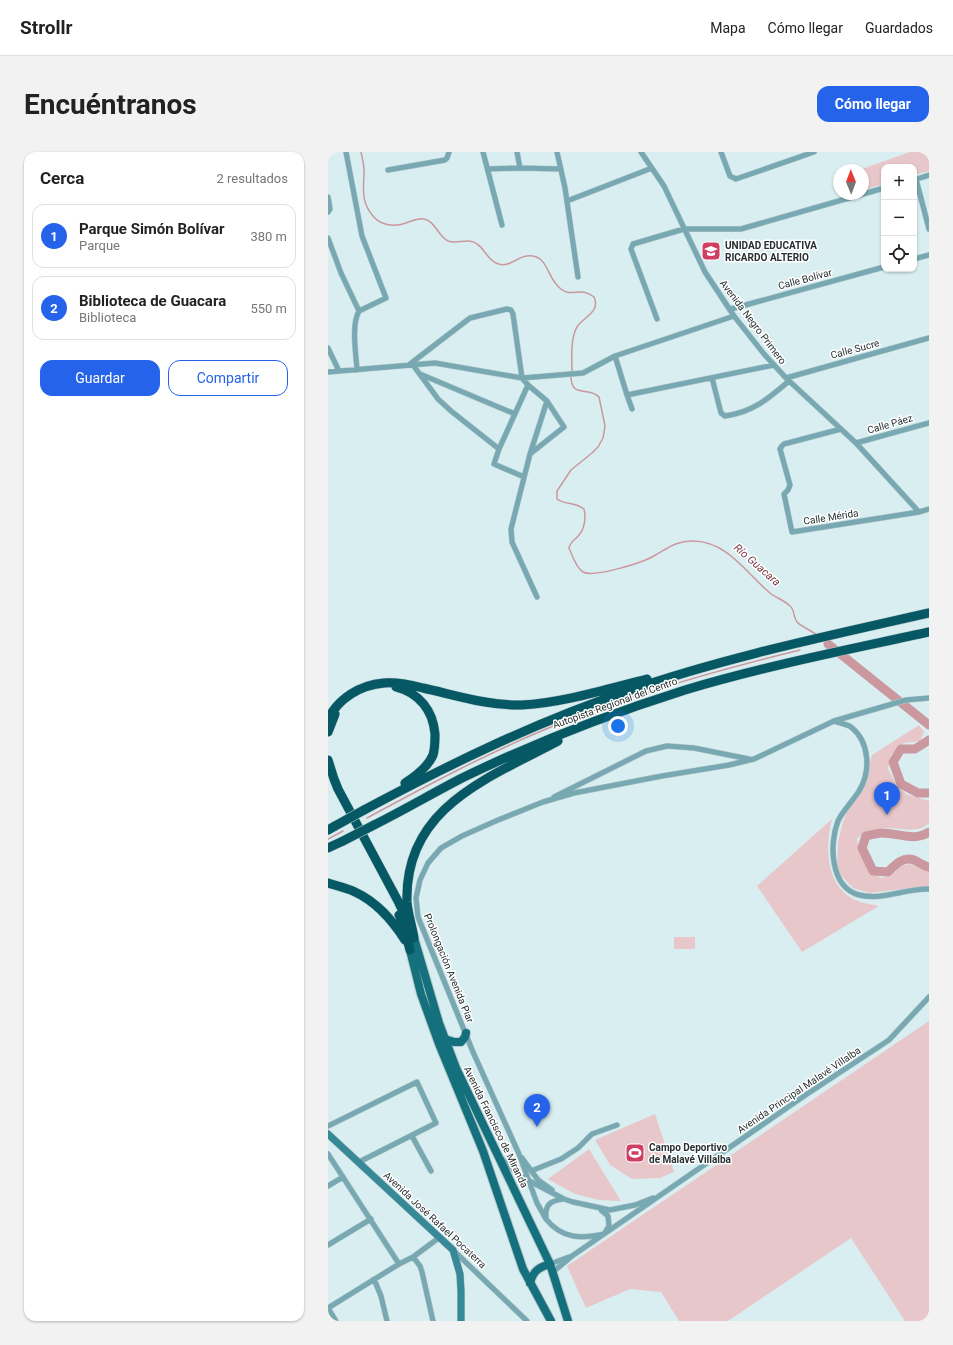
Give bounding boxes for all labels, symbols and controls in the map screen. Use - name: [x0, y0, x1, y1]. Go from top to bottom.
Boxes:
- text: Strollr: [20, 16, 73, 39]
- text: Mapa: [710, 20, 746, 36]
- text: Cómo llegar: [768, 20, 843, 36]
- text: Guardados: [865, 20, 933, 36]
- button: Cómo llegar: [817, 86, 929, 122]
- text: Encuéntranos: [24, 88, 197, 121]
- north arrow: [833, 164, 869, 200]
- map controls: [881, 164, 917, 272]
- button: +: [881, 164, 917, 200]
- text: Cerca: [40, 168, 84, 188]
- text: 2 resultados: [216, 171, 288, 186]
- button: −: [881, 200, 917, 236]
- text: Parque Simón Bolívar: [79, 220, 225, 238]
- text: 1: [50, 229, 58, 244]
- text: 380 m: [250, 229, 287, 244]
- button: locate: [881, 236, 917, 272]
- text: Parque: [79, 238, 120, 253]
- school or university icon: UNIDAD EDUCATIVA RICARDO ALTERIO: [700, 240, 722, 262]
- place label: UNIDAD EDUCATIVA RICARDO ALTERIO: [725, 240, 817, 263]
- street label: Calle Bolívar: [777, 266, 834, 291]
- street label: Avenida Negro Primero: [718, 278, 788, 367]
- text: Biblioteca de Guacara: [79, 292, 226, 310]
- text: 2: [50, 301, 58, 316]
- text: 550 m: [250, 301, 287, 316]
- text: Biblioteca: [79, 310, 136, 325]
- street label: Calle Sucre: [829, 337, 881, 361]
- button: Guardar: [40, 360, 160, 396]
- button: Compartir: [168, 360, 288, 396]
- street label: Calle Páez: [866, 412, 914, 436]
- street label: Calle Mérida: [803, 507, 859, 527]
- water label: Río Guacara: [731, 541, 783, 589]
- street label: Autopista Regional del Centro: [551, 675, 679, 731]
- your location: [608, 716, 628, 736]
- pin: 1: [874, 782, 900, 815]
- street label: Prolongación Avenida Piar: [422, 912, 476, 1025]
- street label: Avenida Principal Malavé Villalba: [735, 1045, 863, 1135]
- street label: Avenida Francisco de Miranda: [462, 1065, 530, 1189]
- pin: 2: [524, 1094, 550, 1127]
- sports icon: Campo Deportivo de Malavé Villalba: [624, 1142, 646, 1164]
- place label: Campo Deportivo de Malavé Villalba: [649, 1142, 732, 1165]
- street label: Avenida José Rafael Pocaterra: [382, 1170, 488, 1270]

